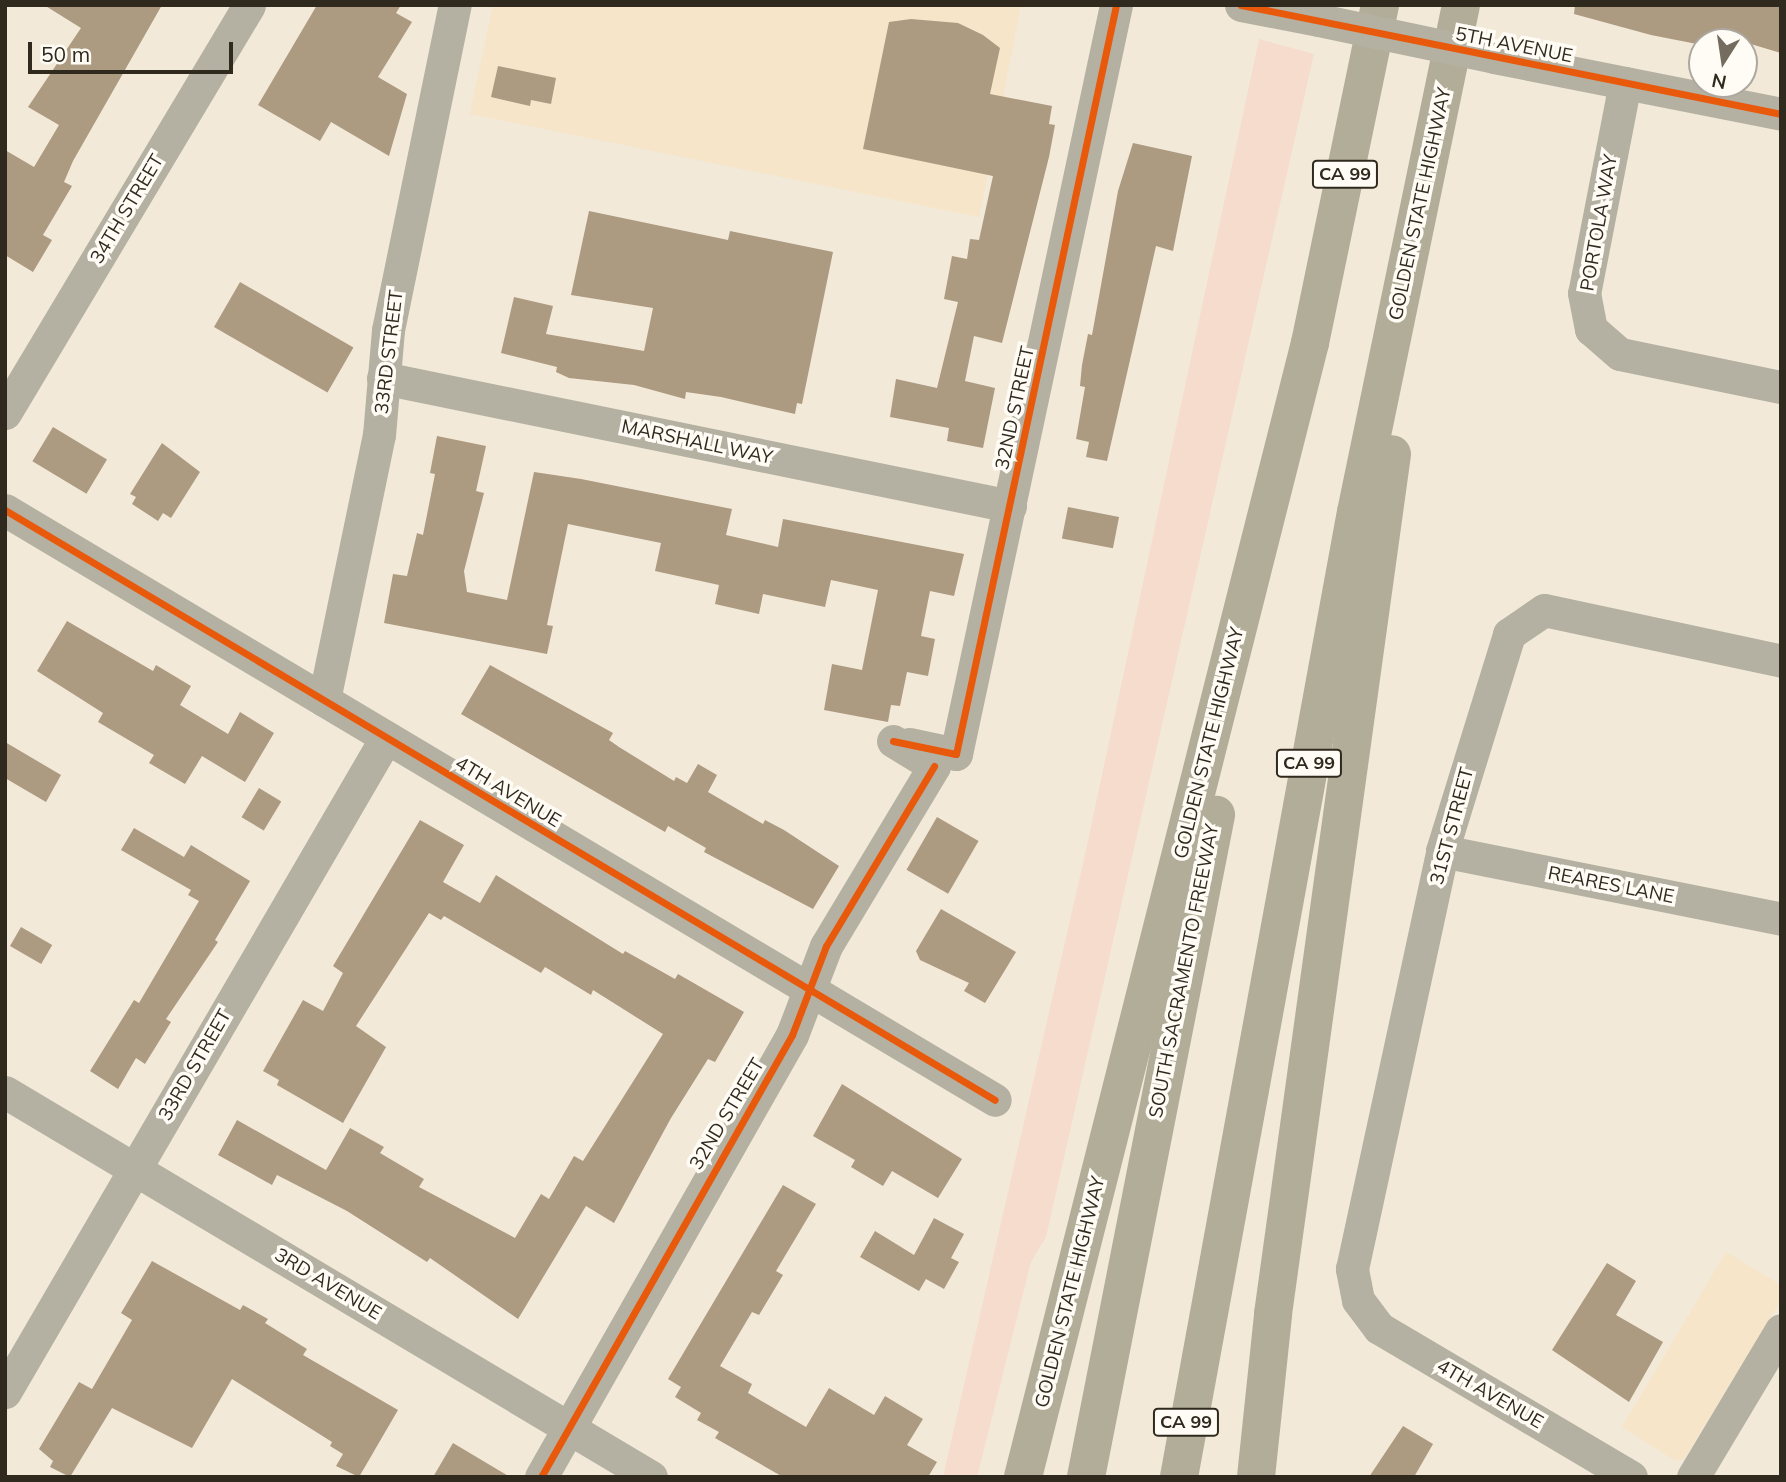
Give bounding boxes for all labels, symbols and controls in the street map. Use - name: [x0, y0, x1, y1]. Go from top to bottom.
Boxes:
- street label: 5TH AVENUE: [1453, 22, 1575, 68]
- scale bar: [32, 28, 236, 72]
- north arrow: [1688, 28, 1758, 98]
- text: 50 m: [41, 41, 90, 67]
- text: N: [1710, 68, 1729, 95]
- street label: GOLDEN STATE HIGHWAY: [1384, 86, 1456, 322]
- street label: 34TH STREET: [85, 150, 169, 268]
- street label: PORTOLA WAY: [1576, 153, 1622, 293]
- road number: CA 99: [1312, 160, 1378, 188]
- street label: 33RD STREET: [370, 289, 408, 415]
- street label: 32ND STREET: [991, 344, 1039, 472]
- street label: MARSHALL WAY: [619, 415, 775, 469]
- street label: GOLDEN STATE HIGHWAY: [1169, 625, 1249, 861]
- road number: CA 99: [1276, 748, 1342, 778]
- street label: 4TH AVENUE: [451, 752, 565, 832]
- street label: 31ST STREET: [1425, 765, 1479, 887]
- street label: SOUTH SACRAMENTO FREEWAY: [1144, 822, 1224, 1120]
- street label: REARES LANE: [1546, 862, 1676, 908]
- street label: 33RD STREET: [154, 1005, 236, 1125]
- street label: 32ND STREET: [685, 1054, 769, 1174]
- street label: GOLDEN STATE HIGHWAY: [1030, 1174, 1110, 1410]
- street label: 3RD AVENUE: [271, 1243, 385, 1325]
- street label: 4TH AVENUE: [1433, 1354, 1547, 1434]
- road number: CA 99: [1153, 1408, 1219, 1436]

